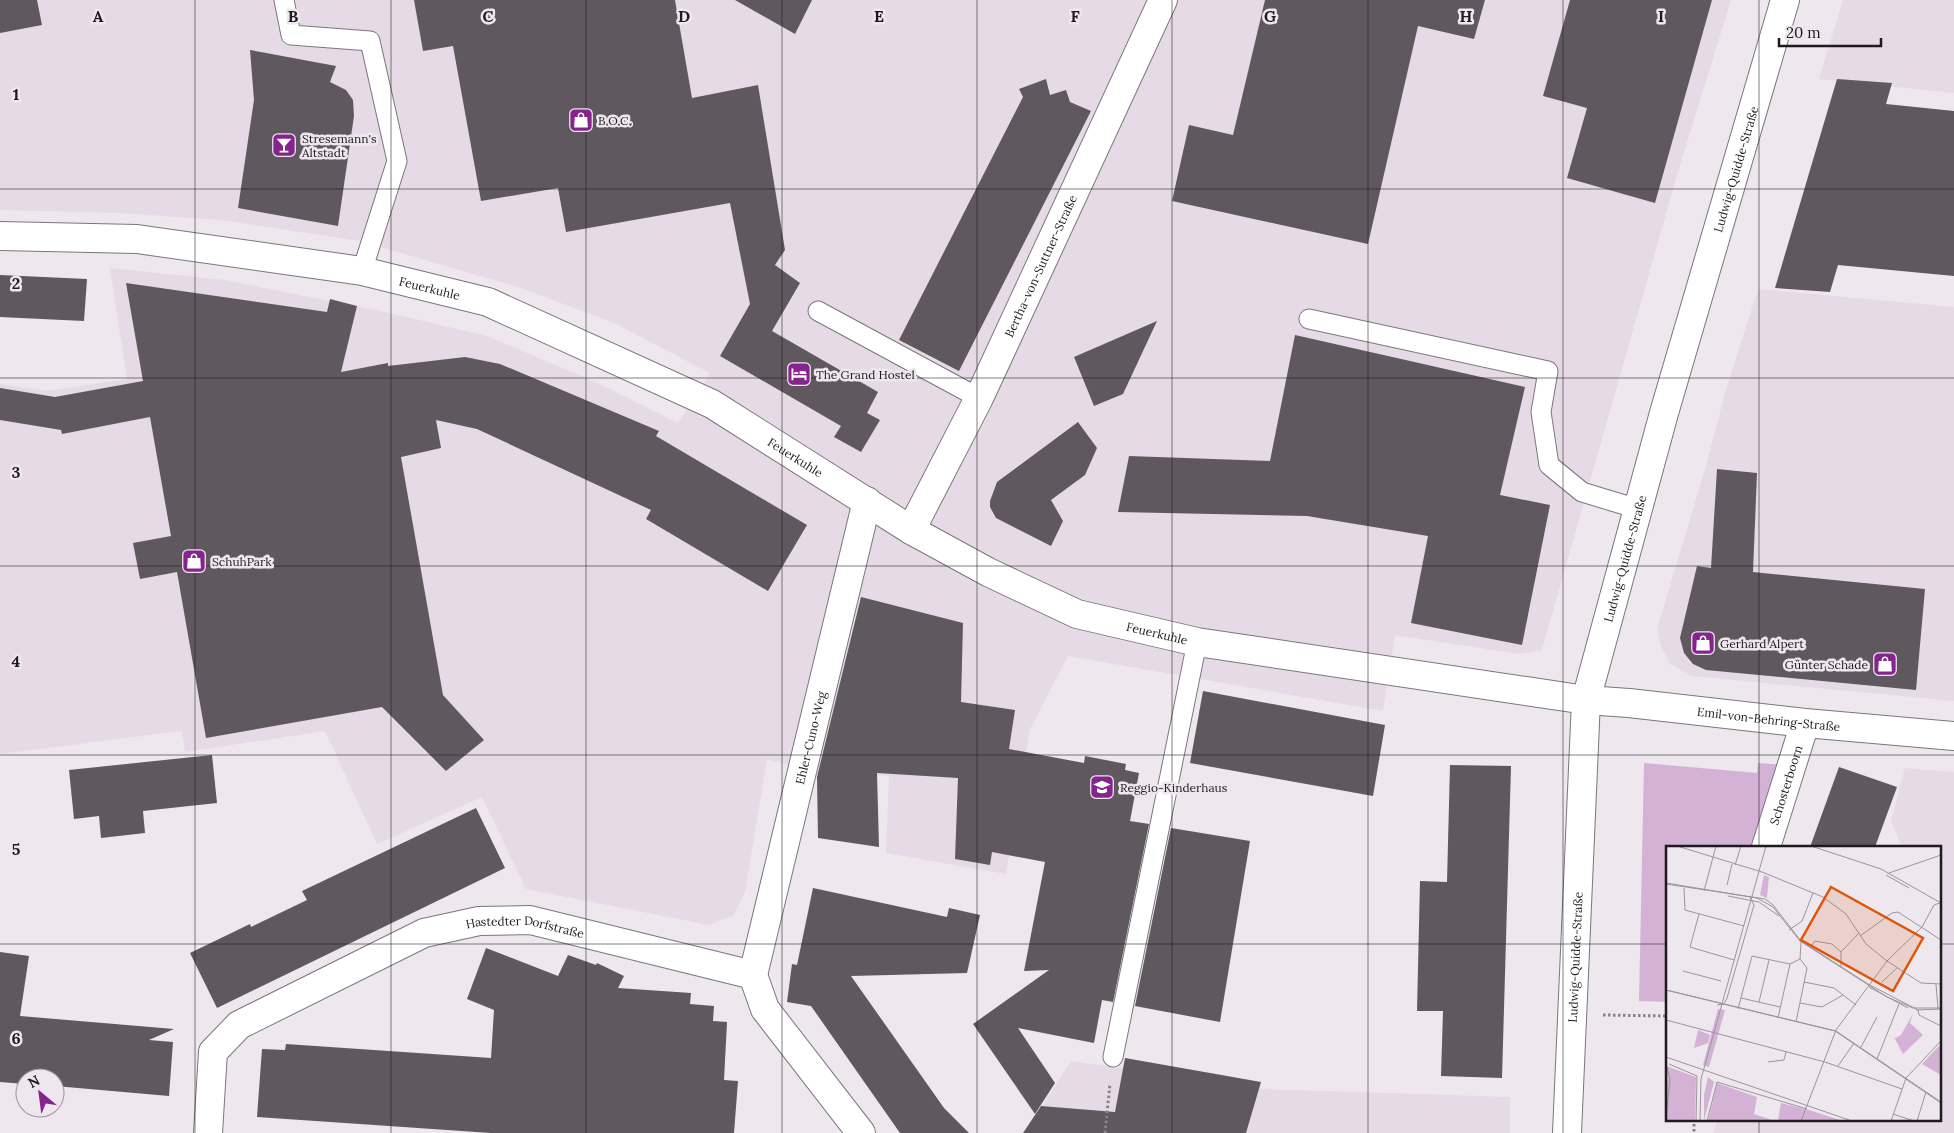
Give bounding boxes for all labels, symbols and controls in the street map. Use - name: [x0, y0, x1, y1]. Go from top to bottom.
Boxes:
- text: A: [93, 6, 104, 26]
- text: B: [288, 6, 299, 26]
- text: C: [482, 6, 494, 26]
- text: D: [678, 6, 690, 26]
- text: E: [874, 6, 884, 26]
- text: F: [1070, 6, 1080, 26]
- text: G: [1264, 6, 1276, 26]
- text: H: [1460, 6, 1473, 26]
- text: I: [1658, 6, 1664, 26]
- scale bar: [1779, 15, 1882, 47]
- text: 20 m: [1786, 23, 1821, 42]
- text: 1: [13, 84, 19, 104]
- street label: Ludwig-Quidde-Straße: [1710, 104, 1761, 234]
- shop icon: B.O.C.: [568, 107, 594, 133]
- place label: B.O.C.: [598, 113, 631, 128]
- place label: Stresemann's Altstadt: [301, 131, 377, 160]
- bar icon: Stresemann's Altstadt: [271, 132, 297, 158]
- street label: Bertha-von-Suttner-Straße: [1001, 192, 1080, 339]
- text: 2: [12, 273, 20, 293]
- street label: Feuerkuhle: [398, 273, 462, 303]
- hotel icon: The Grand Hostel: [786, 361, 812, 387]
- place label: The Grand Hostel: [816, 367, 915, 382]
- street label: Feuerkuhle: [765, 434, 826, 480]
- text: 3: [12, 462, 21, 482]
- street label: Ludwig-Quidde-Straße: [1600, 493, 1649, 624]
- shop icon: SchuhPark: [181, 548, 207, 574]
- place label: SchuhPark: [212, 554, 272, 569]
- street label: Feuerkuhle: [1125, 618, 1190, 647]
- shop icon: Gerhard Alpert: [1690, 630, 1716, 656]
- place label: Gerhard Alpert: [1720, 636, 1804, 651]
- text: 4: [12, 651, 21, 671]
- shop icon: Günter Schade: [1872, 651, 1898, 677]
- place label: Günter Schade: [1785, 657, 1868, 672]
- street label: Ehler-Cuno-Weg: [792, 689, 829, 786]
- street label: Emil-von-Behring-Straße: [1696, 703, 1841, 734]
- street label: Schosterboorn: [1766, 743, 1805, 827]
- school or university icon: Reggio-Kinderhaus: [1089, 774, 1115, 800]
- place label: Reggio-Kinderhaus: [1120, 780, 1228, 795]
- text: 5: [12, 839, 21, 859]
- inset map: [1666, 846, 1942, 1120]
- street label: Ludwig-Quidde-Straße: [1564, 891, 1585, 1023]
- street label: Hastedter Dorfstraße: [464, 912, 586, 941]
- text: 6: [11, 1028, 21, 1048]
- north arrow: [15, 1068, 65, 1118]
- text: N: [25, 1071, 43, 1092]

